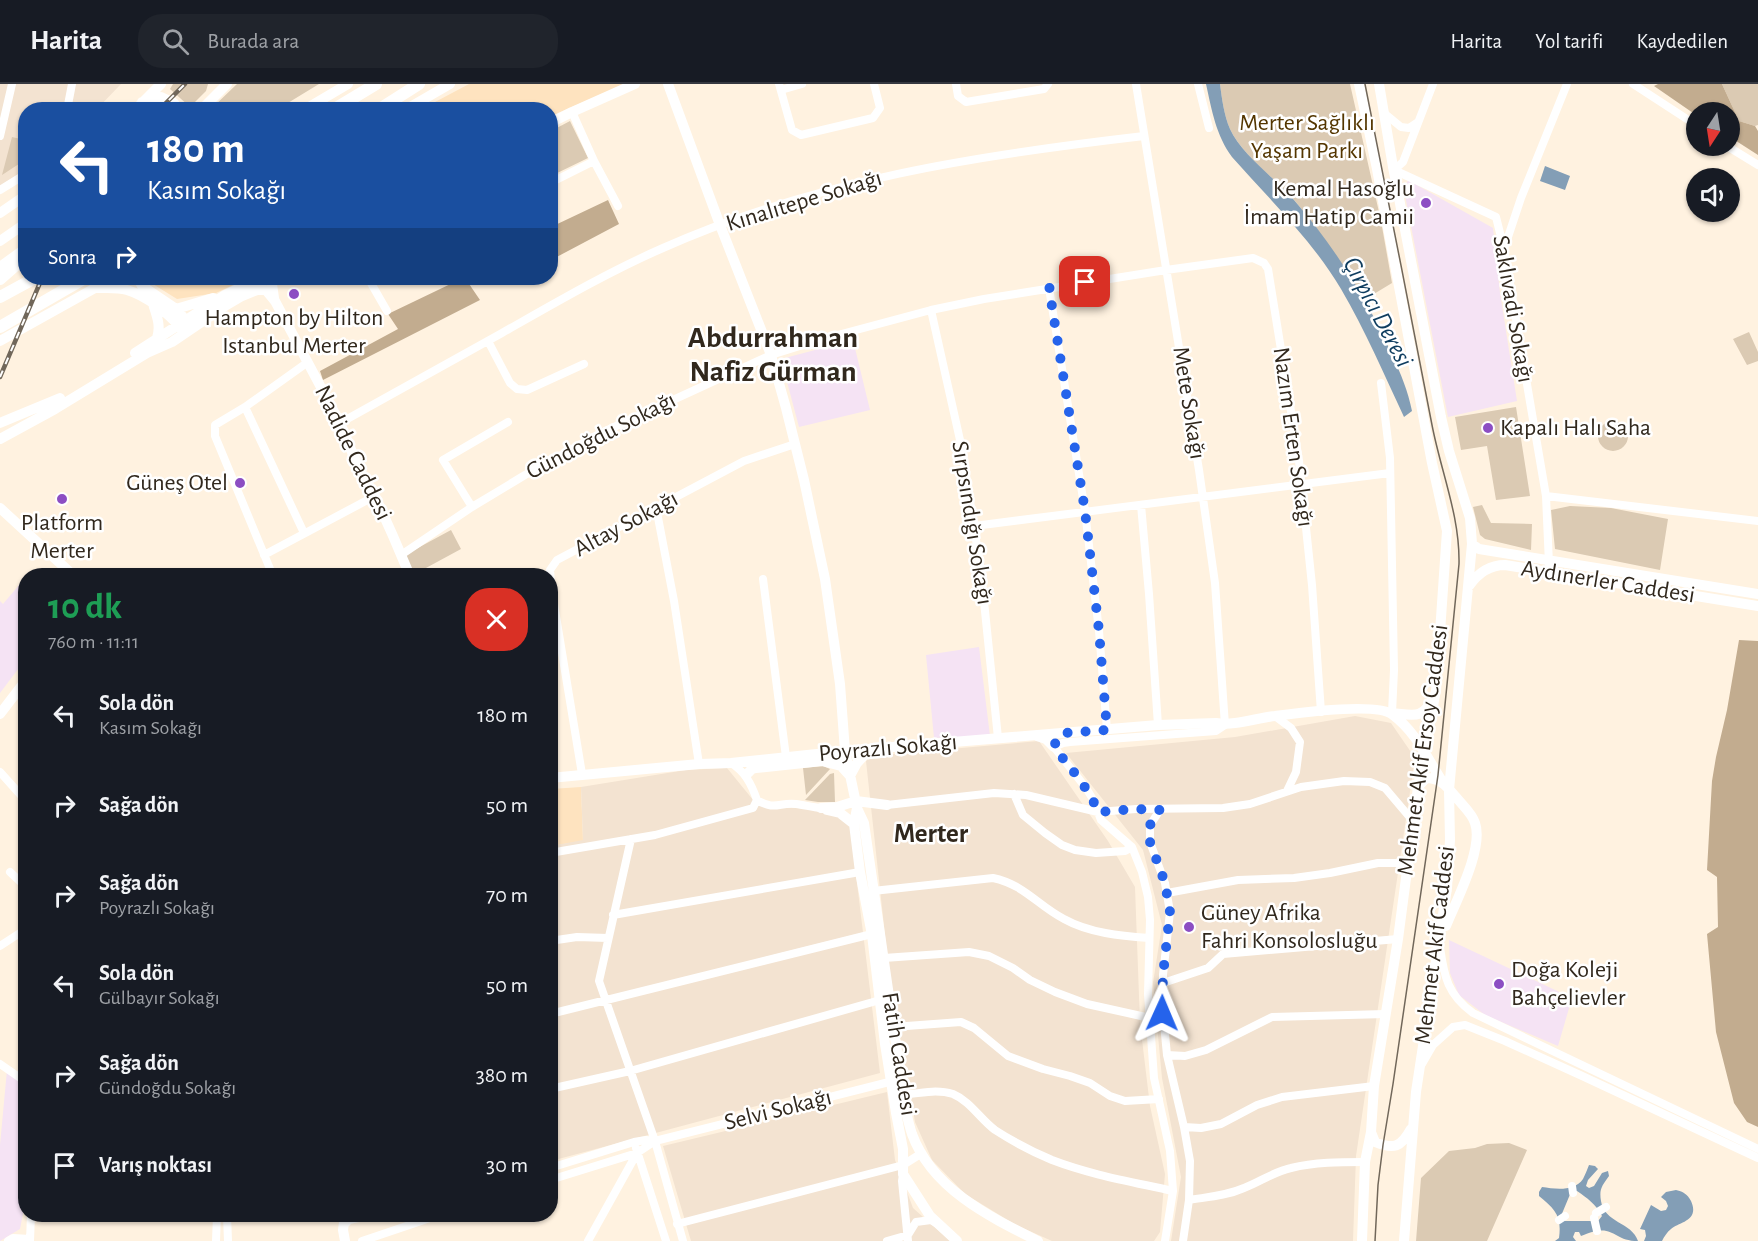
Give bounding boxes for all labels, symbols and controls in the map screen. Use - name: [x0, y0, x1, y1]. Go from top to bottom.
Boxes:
- search box: [138, 14, 558, 68]
- icon: search: [159, 25, 192, 58]
- text: Harita: [30, 27, 102, 55]
- text: Burada ara: [207, 30, 299, 52]
- text: Harita: [1450, 31, 1502, 52]
- text: Yol tarifi: [1535, 31, 1603, 52]
- text: Kaydedilen: [1636, 31, 1728, 52]
- north arrow: [1686, 102, 1740, 156]
- map controls: [1686, 102, 1740, 222]
- park label: Merter Sağlıklı Yaşam Parkı: [1239, 111, 1375, 163]
- icon: left: [48, 126, 126, 204]
- text: 180 m: [147, 128, 245, 170]
- street label: Kınalıtepe Sokağı: [723, 166, 885, 236]
- button: sound: [1686, 168, 1740, 222]
- text: Kasım Sokağı: [147, 177, 286, 204]
- place label: Kemal Hasoğlu İmam Hatip Camii: [1244, 177, 1414, 229]
- marker: Kemal Hasoğlu İmam Hatip Camii: [1419, 196, 1433, 210]
- street label: Saklıvadi Sokağı: [1488, 233, 1538, 385]
- icon: right: [109, 240, 142, 273]
- text: Sonra: [48, 246, 97, 268]
- water label: Çırpıcı Deresi: [1338, 253, 1418, 372]
- pin: [1059, 256, 1110, 307]
- icon: arrive: [1068, 265, 1101, 298]
- marker: Hampton by Hilton Istanbul Merter: [287, 287, 301, 301]
- place label: Hampton by Hilton Istanbul Merter: [204, 306, 384, 358]
- district label: Abdurrahman Nafiz Gürman: [688, 323, 858, 387]
- street label: Mete Sokağı: [1168, 345, 1210, 461]
- street label: Nazım Erten Sokağı: [1268, 346, 1318, 528]
- street label: Nadide Caddesi: [310, 382, 396, 524]
- street label: Gündoğdu Sokağı: [522, 388, 680, 484]
- place label: Kapalı Halı Saha: [1500, 416, 1651, 440]
- marker: Kapalı Halı Saha: [1481, 421, 1495, 435]
- street label: Sırpsındığı Sokağı: [947, 439, 997, 607]
- place label: Güneş Otel: [126, 471, 228, 495]
- marker: Güneş Otel: [233, 476, 247, 490]
- street label: Altay Sokağı: [570, 487, 682, 561]
- marker: Platform Merter: [55, 492, 69, 506]
- place label: Platform Merter: [21, 511, 103, 563]
- street label: Aydınerler Caddesi: [1519, 556, 1697, 608]
- button: close: [465, 588, 528, 651]
- text: 10 dk: [48, 589, 122, 625]
- street label: Mehmet Akif Ersoy Caddesi: [1393, 623, 1453, 877]
- text: 760 m · 11:11: [48, 632, 139, 652]
- text: Sola dön: [99, 692, 174, 714]
- icon: left: [48, 699, 81, 732]
- text: 180 m: [477, 704, 528, 726]
- text: Kasım Sokağı: [99, 718, 202, 738]
- street label: Poyrazlı Sokağı: [818, 730, 958, 766]
- icon: right: [48, 789, 81, 822]
- text: Sağa dön: [99, 794, 179, 816]
- text: 50 m: [486, 794, 528, 816]
- district label: Merter: [894, 820, 969, 847]
- street label: Mehmet Akif Caddesi: [1411, 844, 1459, 1046]
- text: Sağa dön: [99, 872, 179, 894]
- icon: right: [48, 879, 81, 912]
- text: 70 m: [486, 884, 528, 906]
- text: Poyrazlı Sokağı: [99, 898, 215, 918]
- place label: Güney Afrika Fahri Konsolosluğu: [1201, 901, 1377, 953]
- marker: Güney Afrika Fahri Konsolosluğu: [1182, 920, 1196, 934]
- place label: Doğa Koleji Bahçelievler: [1511, 958, 1626, 1010]
- text: Sola dön: [99, 962, 174, 984]
- icon: left: [48, 969, 81, 1002]
- text: 50 m: [486, 974, 528, 996]
- marker: Doğa Koleji Bahçelievler: [1492, 977, 1506, 991]
- position arrow: [1130, 981, 1194, 1045]
- text: Gülbayır Sokağı: [99, 988, 220, 1008]
- street label: Fatih Caddesi: [877, 990, 921, 1118]
- text: Sağa dön: [99, 1052, 179, 1074]
- icon: right: [48, 1059, 81, 1092]
- text: 380 m: [476, 1064, 528, 1086]
- text: Gündoğdu Sokağı: [99, 1078, 236, 1098]
- street label: Selvi Sokağı: [722, 1085, 834, 1135]
- icon: arrive: [48, 1149, 81, 1182]
- text: Varış noktası: [99, 1154, 212, 1176]
- text: 30 m: [486, 1154, 528, 1176]

